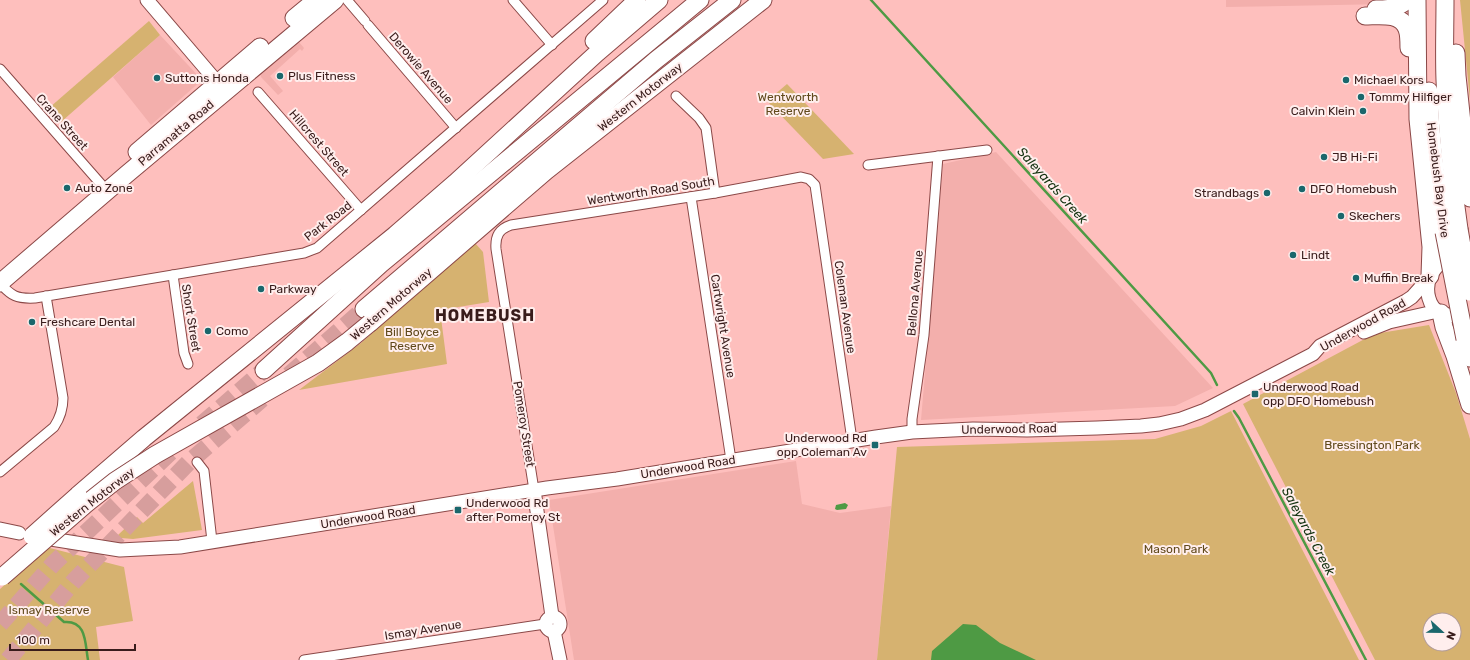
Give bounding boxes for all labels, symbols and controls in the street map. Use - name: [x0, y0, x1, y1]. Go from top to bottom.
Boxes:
- street label: Derowie Avenue: [386, 29, 456, 107]
- street label: Western Motorway: [595, 59, 685, 134]
- place label: Plus Fitness: [288, 69, 356, 83]
- place label: Suttons Honda: [165, 71, 249, 85]
- marker: Plus Fitness: [275, 71, 285, 81]
- marker: Suttons Honda: [152, 73, 162, 83]
- place label: Michael Kors: [1354, 73, 1424, 87]
- marker: Michael Kors: [1341, 75, 1351, 85]
- park label: Wentworth Reserve: [758, 90, 818, 118]
- place label: Tommy Hilfiger: [1369, 90, 1452, 104]
- street label: Crane Street: [33, 91, 91, 153]
- marker: Tommy Hilfiger: [1356, 92, 1366, 102]
- street label: Parramatta Road: [135, 97, 217, 169]
- place label: Calvin Klein: [1291, 104, 1355, 118]
- marker: Calvin Klein: [1358, 106, 1368, 116]
- street label: Hillcrest Street: [286, 107, 352, 179]
- street label: Homebush Bay Drive: [1424, 121, 1452, 239]
- water label: Saleyards Creek: [1014, 144, 1091, 227]
- place label: JB Hi-Fi: [1332, 150, 1378, 164]
- marker: JB Hi-Fi: [1319, 152, 1329, 162]
- street label: Wentworth Road South: [586, 174, 716, 208]
- place label: Auto Zone: [75, 181, 133, 195]
- place label: DFO Homebush: [1310, 182, 1397, 196]
- marker: Auto Zone: [62, 183, 72, 193]
- marker: DFO Homebush: [1297, 184, 1307, 194]
- place label: Strandbags: [1194, 186, 1259, 200]
- marker: Strandbags: [1262, 188, 1272, 198]
- street label: Park Road: [302, 198, 354, 244]
- place label: Skechers: [1349, 209, 1400, 223]
- marker: Skechers: [1336, 211, 1346, 221]
- place label: Lindt: [1301, 248, 1330, 262]
- street label: Bellona Avenue: [904, 249, 926, 336]
- marker: Lindt: [1288, 250, 1298, 260]
- street label: Coleman Avenue: [832, 260, 858, 355]
- street label: Western Motorway: [347, 265, 435, 343]
- place label: Muffin Break: [1364, 271, 1434, 285]
- street label: Cartwright Avenue: [708, 273, 738, 379]
- marker: Muffin Break: [1351, 273, 1361, 283]
- place label: Parkway: [269, 282, 317, 296]
- street label: Short Street: [179, 283, 203, 353]
- marker: Parkway: [256, 284, 266, 294]
- street label: Underwood Road: [1318, 296, 1408, 354]
- district label: HOMEBUSH: [435, 306, 535, 325]
- place label: Freshcare Dental: [40, 315, 135, 329]
- marker: Freshcare Dental: [27, 317, 37, 327]
- place label: Como: [216, 324, 249, 338]
- park label: Bill Boyce Reserve: [385, 325, 439, 353]
- marker: Como: [203, 326, 213, 336]
- street label: Pomeroy Street: [510, 380, 538, 468]
- place label: Underwood Road opp DFO Homebush: [1263, 380, 1374, 408]
- marker: Underwood Road opp DFO Homebush: [1250, 389, 1260, 399]
- street label: Underwood Road: [961, 421, 1057, 437]
- place label: Underwood Rd opp Coleman Av: [777, 431, 867, 459]
- park label: Bressington Park: [1324, 438, 1421, 452]
- marker: Underwood Rd opp Coleman Av: [870, 440, 880, 450]
- street label: Underwood Road: [640, 453, 736, 481]
- street label: Western Motorway: [47, 464, 137, 539]
- water label: Saleyards Creek: [1279, 485, 1338, 578]
- place label: Underwood Rd after Pomeroy St: [466, 496, 561, 524]
- street label: Underwood Road: [320, 503, 416, 531]
- marker: Underwood Rd after Pomeroy St: [453, 505, 463, 515]
- park label: Mason Park: [1144, 542, 1209, 556]
- park label: Ismay Reserve: [9, 603, 90, 617]
- north arrow: [1422, 612, 1462, 652]
- street label: Ismay Avenue: [384, 617, 463, 643]
- scale bar: [10, 626, 135, 652]
- text: N: [1443, 629, 1458, 642]
- text: 100 m: [16, 633, 50, 647]

